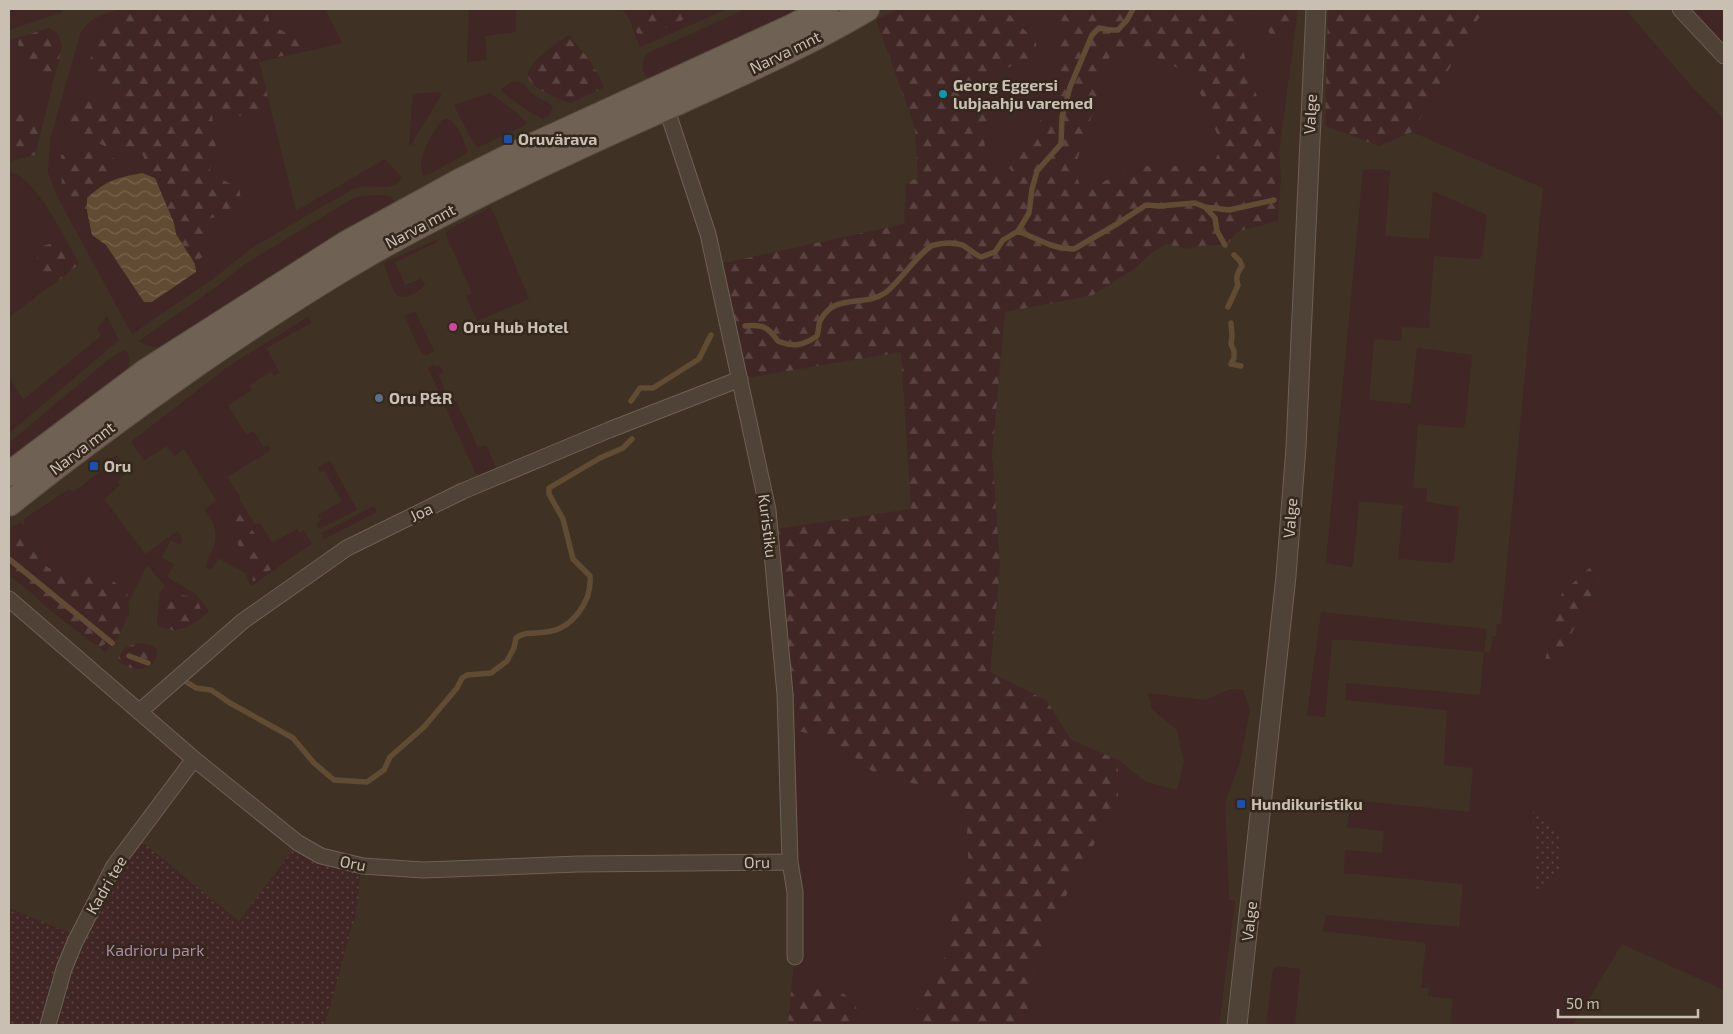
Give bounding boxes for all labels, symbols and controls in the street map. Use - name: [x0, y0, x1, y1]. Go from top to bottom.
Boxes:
- street label: Narva mnt: [746, 26, 823, 77]
- place label: Georg Eggersi lubjaahju varemed: [953, 75, 1093, 112]
- marker: Georg Eggersi lubjaahju varemed: [937, 88, 949, 100]
- street label: Valge: [1299, 93, 1320, 135]
- place label: Oruvärava: [518, 129, 597, 148]
- marker: Oruvärava: [502, 133, 514, 145]
- street label: Narva mnt: [381, 199, 458, 252]
- place label: Oru Hub Hotel: [463, 317, 569, 336]
- marker: Oru Hub Hotel: [447, 321, 459, 333]
- place label: Oru P&R: [389, 388, 452, 407]
- marker: Oru P&R: [373, 392, 385, 404]
- street label: Narva mnt: [45, 417, 118, 478]
- place label: Oru: [104, 456, 131, 475]
- marker: Oru: [88, 460, 100, 472]
- street label: Kuristiku: [755, 493, 782, 559]
- street label: Valge: [1279, 497, 1300, 539]
- street label: Joa: [406, 498, 435, 525]
- place label: Hundikuristiku: [1251, 794, 1363, 813]
- marker: Hundikuristiku: [1235, 798, 1247, 810]
- street label: Oru: [338, 851, 368, 874]
- street label: Kadri tee: [81, 852, 130, 917]
- street label: Oru: [744, 852, 770, 871]
- street label: Valge: [1237, 900, 1260, 942]
- park label: Kadrioru park: [106, 940, 204, 959]
- scale bar: [1558, 986, 1698, 1018]
- text: 50 m: [1566, 994, 1600, 1012]

